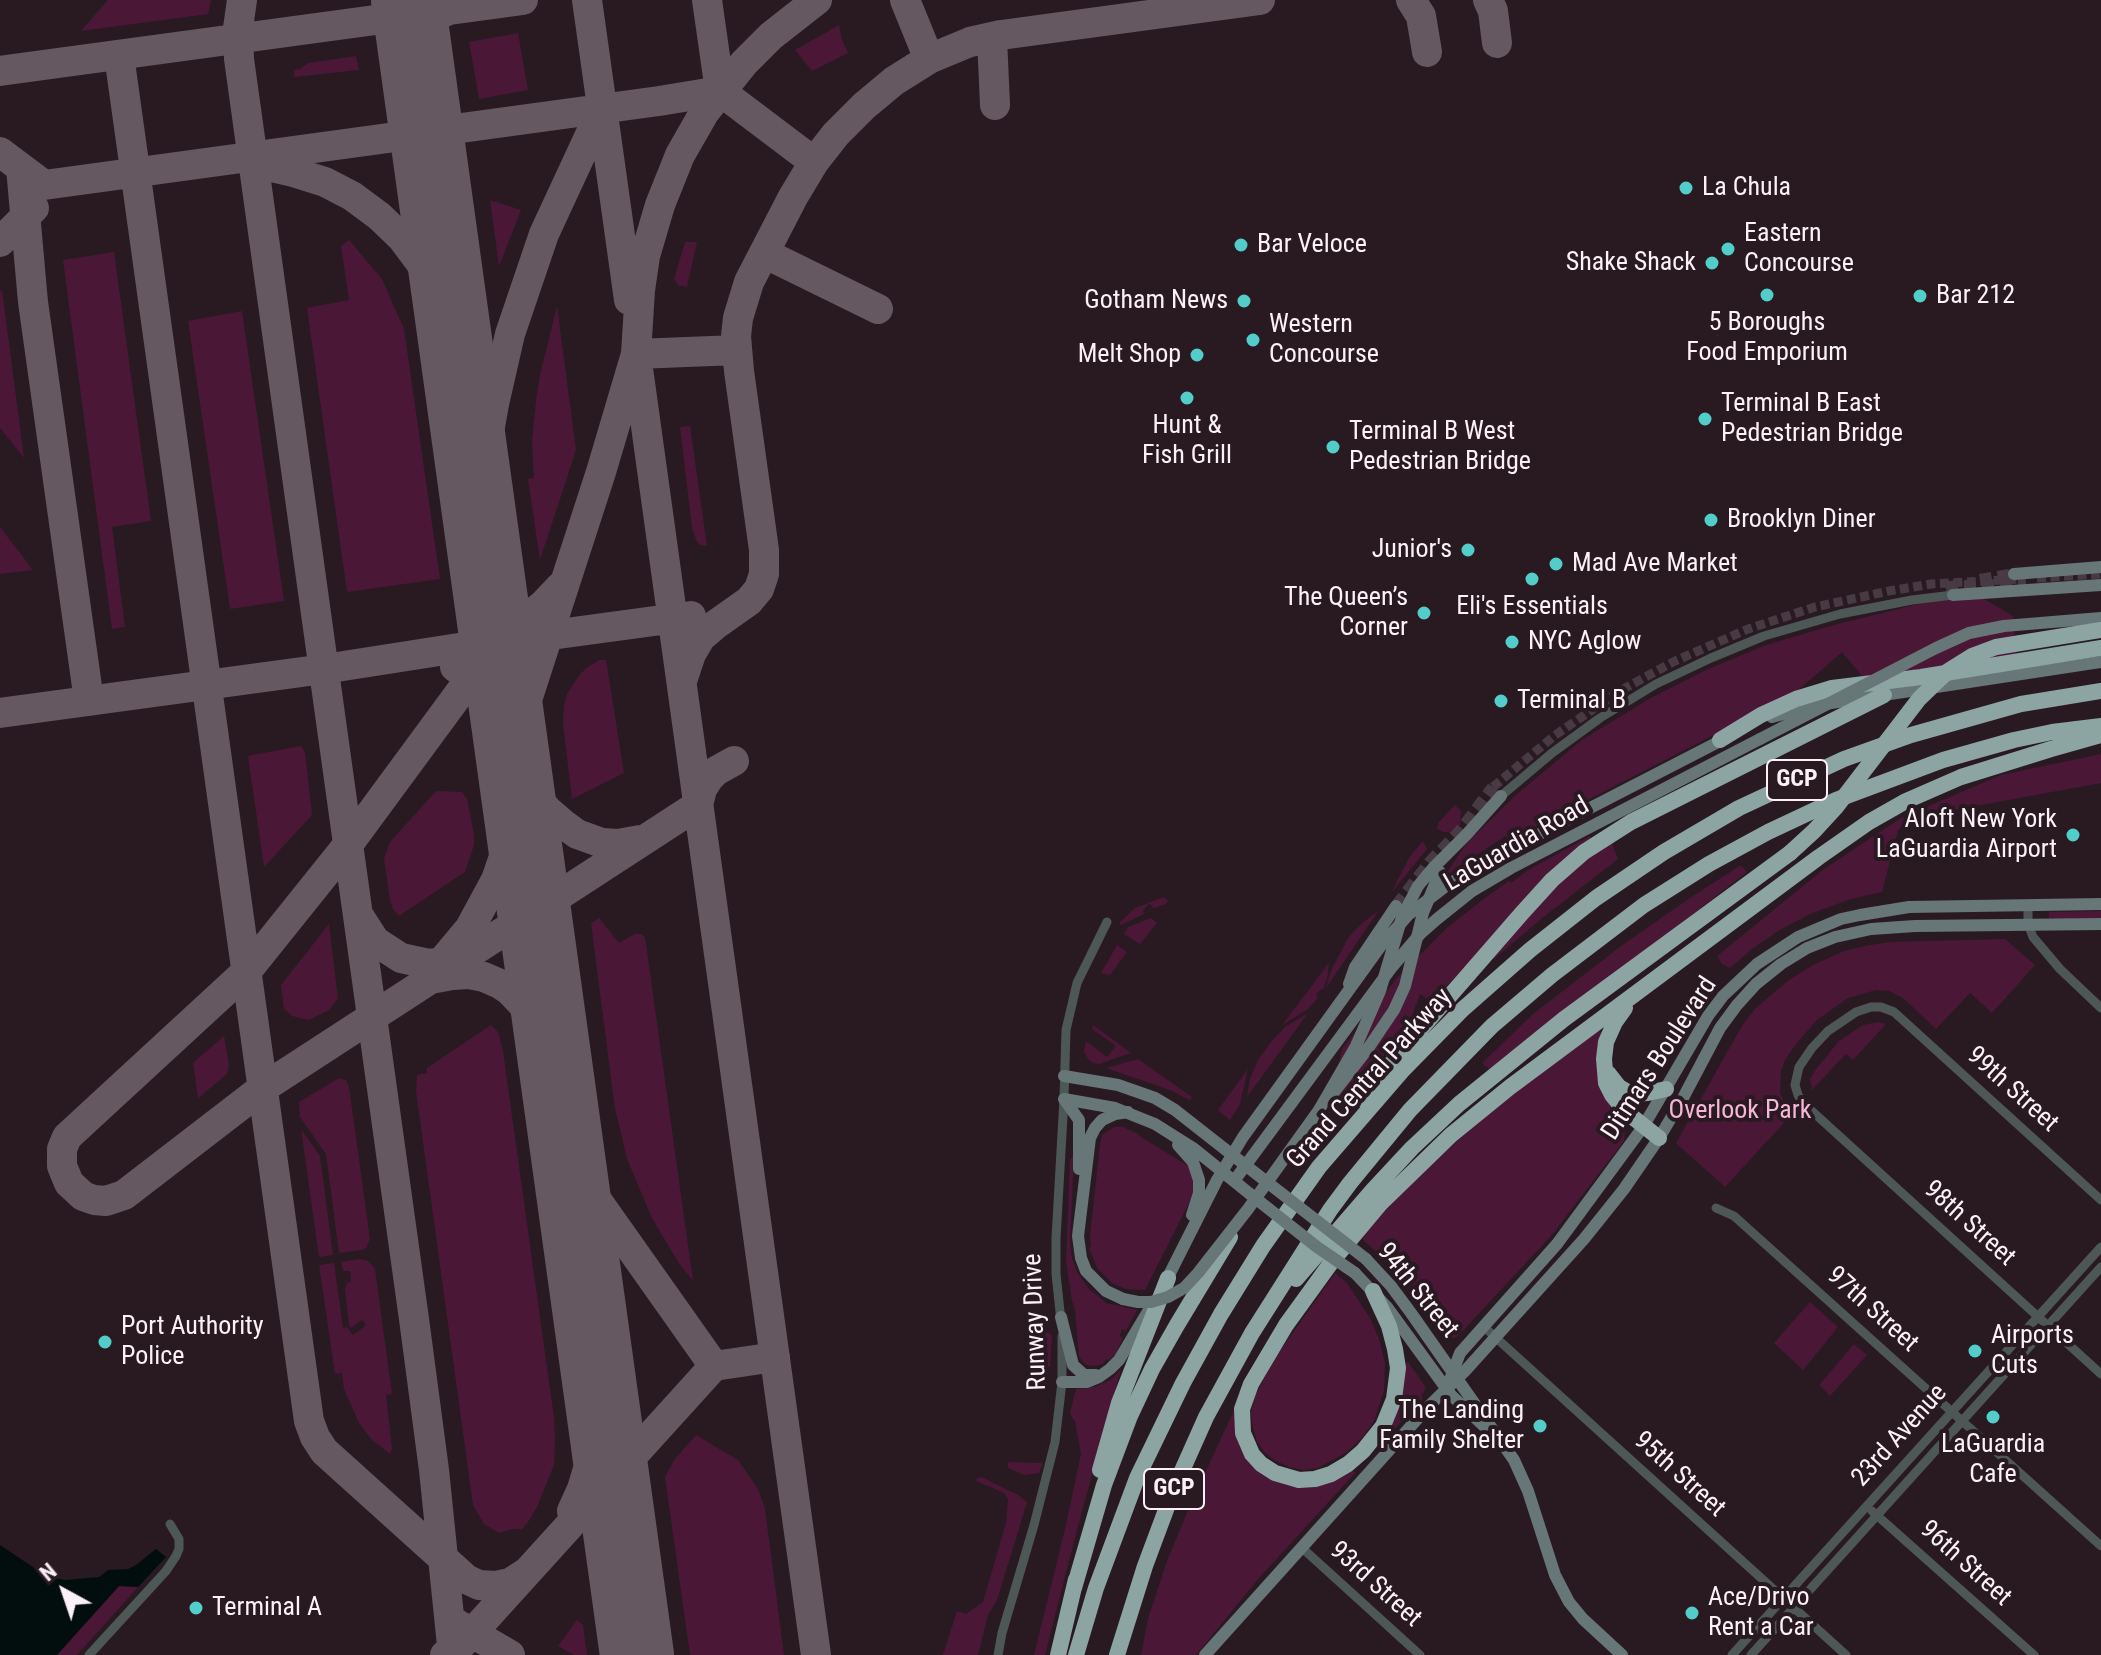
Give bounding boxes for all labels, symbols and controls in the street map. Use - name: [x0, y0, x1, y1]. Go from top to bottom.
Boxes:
- place label: La Chula: [1702, 172, 1791, 204]
- marker: La Chula: [1677, 179, 1695, 197]
- place label: Eastern Concourse: [1744, 218, 1854, 280]
- place label: Bar Veloce: [1257, 229, 1367, 261]
- marker: Bar Veloce: [1232, 236, 1250, 254]
- marker: Eastern Concourse: [1719, 240, 1737, 258]
- place label: Shake Shack: [1566, 247, 1696, 279]
- marker: Shake Shack: [1703, 254, 1721, 272]
- place label: Bar 212: [1936, 280, 2015, 312]
- place label: Gotham News: [1084, 285, 1228, 317]
- marker: 5 Boroughs Food Emporium: [1758, 286, 1776, 304]
- marker: Bar 212: [1911, 287, 1929, 305]
- marker: Gotham News: [1235, 292, 1253, 310]
- place label: 5 Boroughs Food Emporium: [1686, 307, 1848, 368]
- place label: Western Concourse: [1269, 309, 1379, 370]
- marker: Western Concourse: [1244, 331, 1262, 349]
- place label: Melt Shop: [1078, 339, 1181, 371]
- marker: Melt Shop: [1188, 346, 1206, 364]
- place label: Terminal B East Pedestrian Bridge: [1721, 388, 1903, 450]
- marker: Hunt & Fish Grill: [1178, 389, 1196, 407]
- place label: Hunt & Fish Grill: [1142, 410, 1232, 472]
- marker: Terminal B East Pedestrian Bridge: [1696, 410, 1714, 428]
- place label: Terminal B West Pedestrian Bridge: [1349, 416, 1531, 478]
- marker: Terminal B West Pedestrian Bridge: [1324, 438, 1342, 456]
- place label: Brooklyn Diner: [1727, 504, 1876, 536]
- marker: Brooklyn Diner: [1702, 511, 1720, 529]
- place label: Junior's: [1372, 534, 1452, 566]
- marker: Junior's: [1459, 541, 1477, 559]
- place label: Mad Ave Market: [1572, 548, 1738, 580]
- marker: Mad Ave Market: [1547, 555, 1565, 573]
- marker: Eli's Essentials: [1523, 570, 1541, 588]
- place label: The Queen’s Corner: [1284, 582, 1408, 644]
- place label: Eli's Essentials: [1456, 591, 1608, 623]
- marker: The Queen’s Corner: [1415, 604, 1433, 622]
- place label: NYC Aglow: [1528, 626, 1641, 658]
- marker: NYC Aglow: [1503, 633, 1521, 651]
- place label: Terminal B: [1517, 685, 1626, 717]
- marker: Terminal B: [1492, 692, 1510, 710]
- road number: GCP: [1767, 760, 1827, 800]
- street label: LaGuardia Road: [1439, 791, 1595, 899]
- place label: Aloft New York LaGuardia Airport: [1876, 804, 2057, 866]
- marker: Aloft New York LaGuardia Airport: [2064, 826, 2082, 844]
- street label: Ditmars Boulevard: [1596, 972, 1724, 1146]
- street label: Grand Central Parkway: [1281, 982, 1459, 1176]
- street label: 99th Street: [1960, 1041, 2064, 1139]
- park label: Overlook Park: [1669, 1095, 1811, 1127]
- street label: 98th Street: [1917, 1175, 2021, 1273]
- street label: 94th Street: [1369, 1237, 1465, 1345]
- street label: Runway Drive: [1018, 1253, 1054, 1391]
- street label: 97th Street: [1820, 1261, 1924, 1359]
- place label: Port Authority Police: [121, 1311, 264, 1372]
- place label: Airports Cuts: [1991, 1320, 2074, 1382]
- marker: Port Authority Police: [96, 1333, 114, 1351]
- marker: Airports Cuts: [1966, 1342, 1984, 1360]
- street label: 23rd Avenue: [1846, 1378, 1954, 1494]
- place label: The Landing Family Shelter: [1379, 1395, 1524, 1456]
- marker: LaGuardia Cafe: [1984, 1408, 2002, 1426]
- marker: The Landing Family Shelter: [1531, 1417, 1549, 1435]
- street label: 95th Street: [1627, 1426, 1731, 1524]
- place label: LaGuardia Cafe: [1941, 1429, 2045, 1490]
- road number: GCP: [1144, 1469, 1204, 1509]
- street label: 96th Street: [1913, 1515, 2017, 1613]
- street label: 93rd Street: [1323, 1536, 1427, 1634]
- north arrow: [24, 1551, 104, 1631]
- text: N: [35, 1558, 61, 1586]
- place label: Ace/Drivo Rent a Car: [1708, 1582, 1814, 1644]
- place label: Terminal A: [212, 1592, 322, 1624]
- marker: Terminal A: [187, 1599, 205, 1617]
- marker: Ace/Drivo Rent a Car: [1683, 1604, 1701, 1622]

